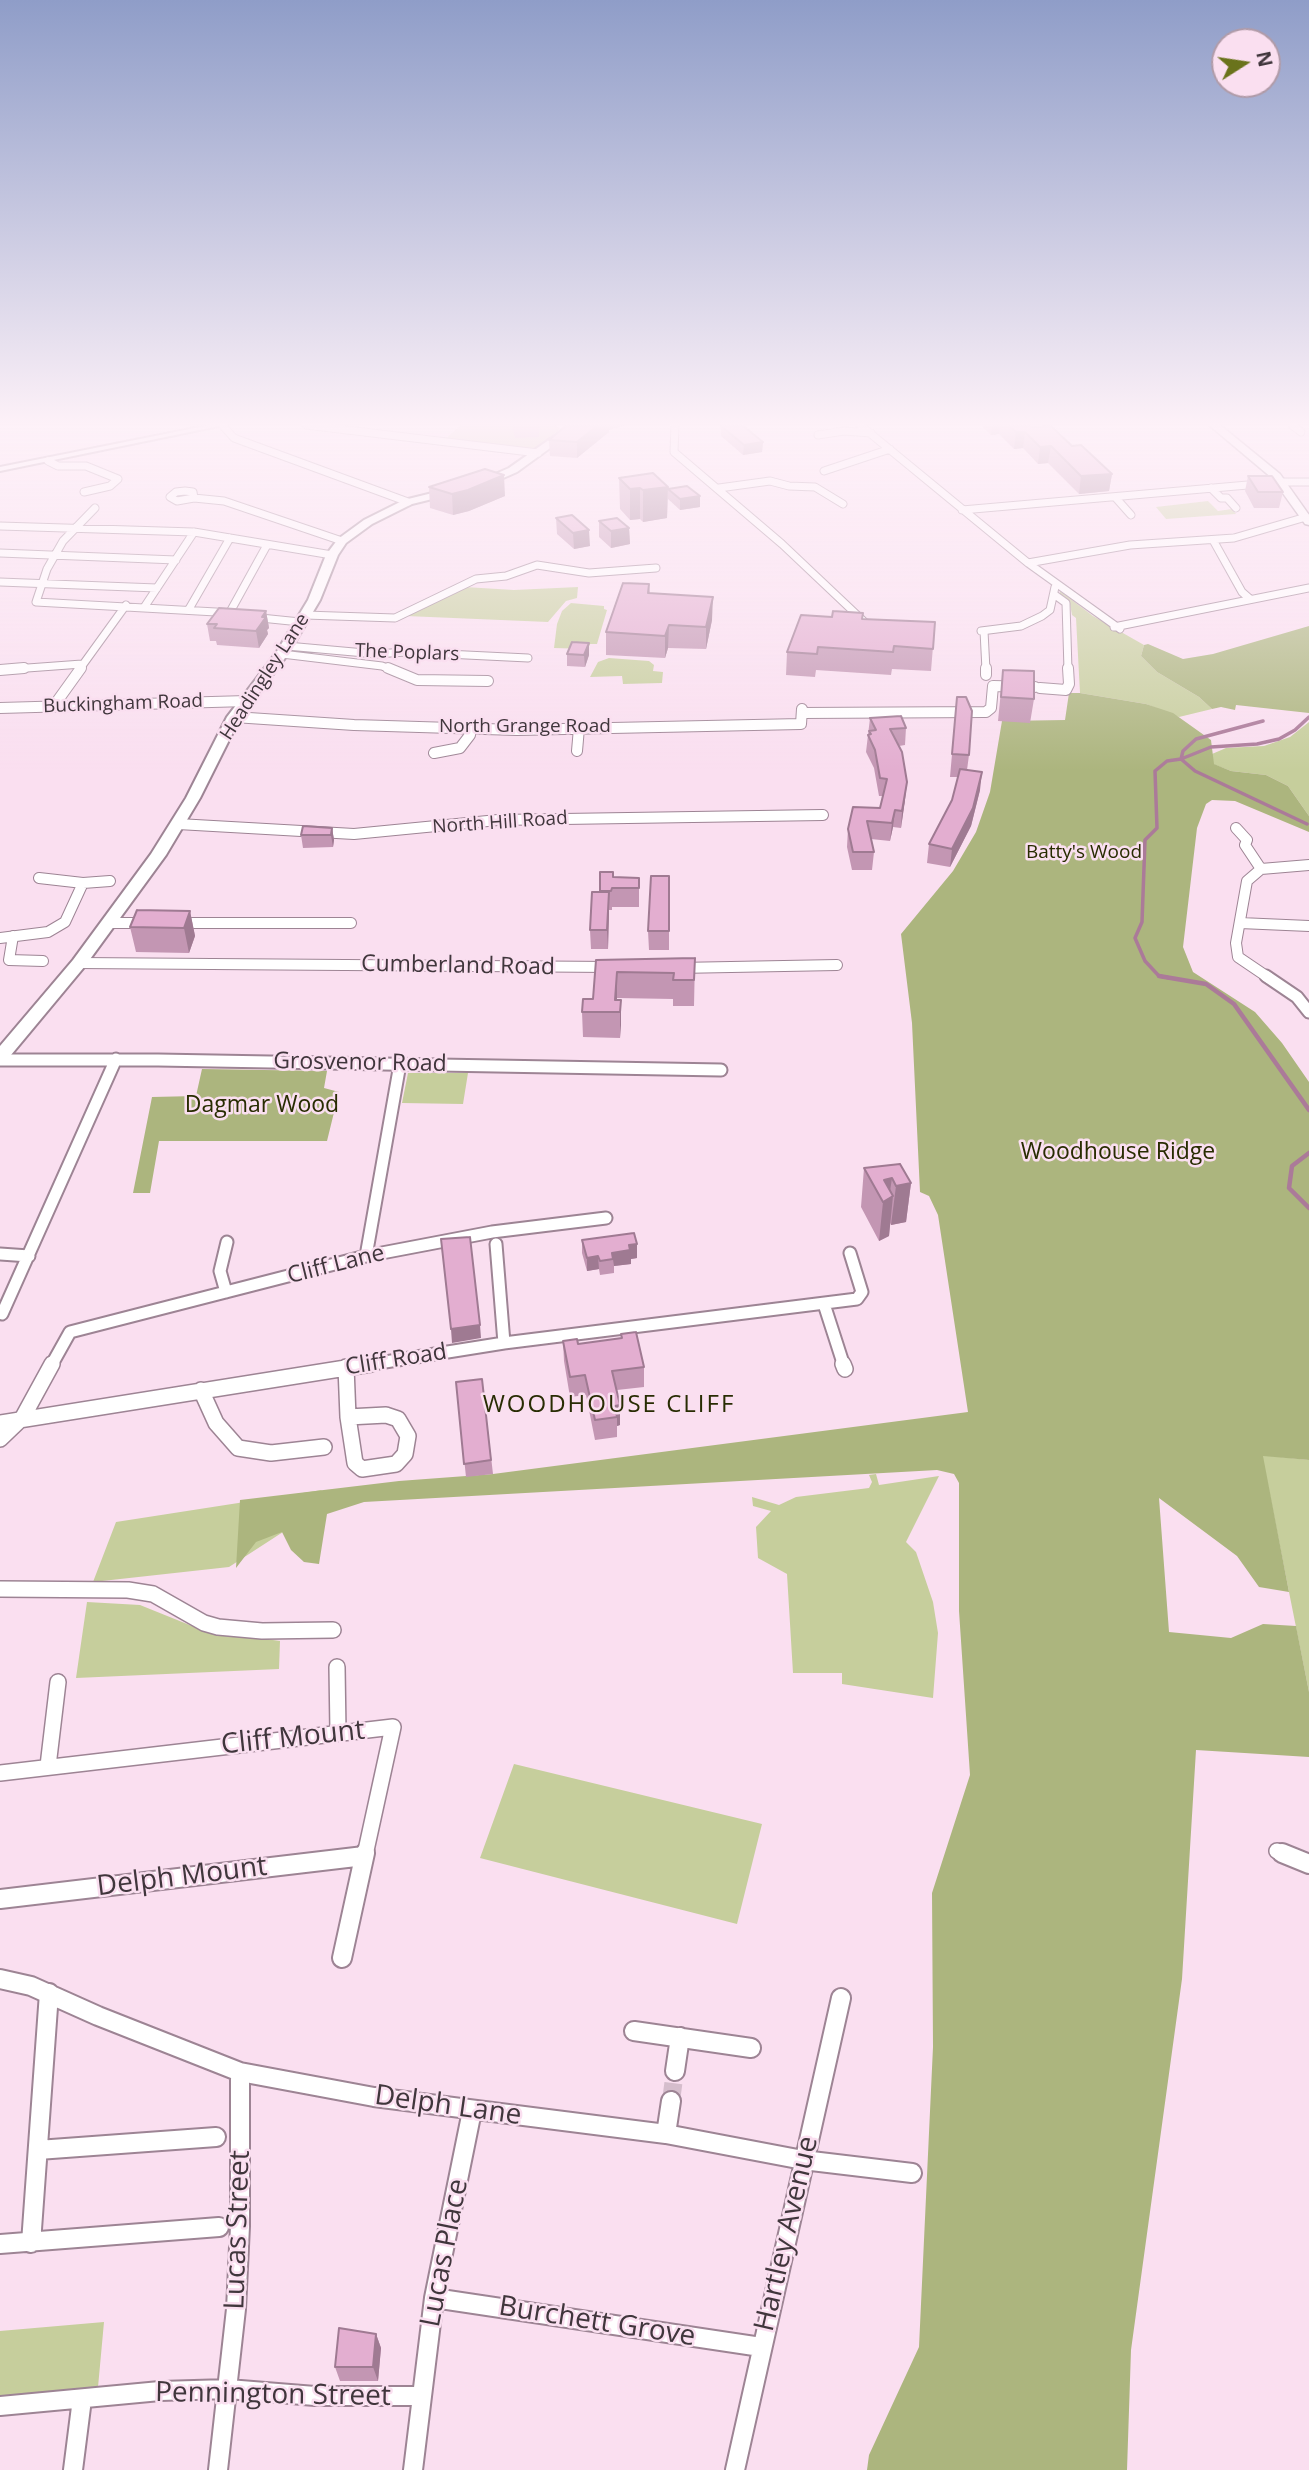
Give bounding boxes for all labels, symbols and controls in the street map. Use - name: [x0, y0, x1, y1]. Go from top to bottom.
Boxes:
- north arrow: [1211, 28, 1281, 98]
- text: N: [1250, 49, 1279, 69]
- street label: Headingley Lane: [216, 609, 314, 745]
- street label: The Poplars: [354, 640, 460, 666]
- street label: Buckingham Road: [43, 690, 203, 718]
- street label: North Grange Road: [439, 716, 611, 738]
- street label: North Hill Road: [432, 807, 568, 839]
- park label: Batty's Wood: [1026, 842, 1142, 864]
- street label: Cumberland Road: [361, 951, 555, 981]
- street label: Grosvenor Road: [273, 1048, 447, 1078]
- park label: Dagmar Wood: [185, 1091, 339, 1119]
- park label: Woodhouse Ridge: [1021, 1138, 1215, 1166]
- street label: Cliff Lane: [284, 1240, 388, 1290]
- street label: Cliff Road: [343, 1338, 449, 1382]
- district label: WOODHOUSE CLIFF: [485, 1391, 733, 1419]
- street label: Cliff Mount: [220, 1714, 366, 1762]
- street label: Delph Mount: [95, 1850, 269, 1904]
- street label: Delph Lane: [373, 2079, 523, 2133]
- street label: Hartley Avenue: [748, 2133, 826, 2335]
- street label: Lucas Street: [218, 2150, 258, 2310]
- street label: Lucas Place: [414, 2176, 476, 2330]
- street label: Burchett Grove: [496, 2290, 698, 2354]
- street label: Pennington Street: [155, 2376, 391, 2414]

